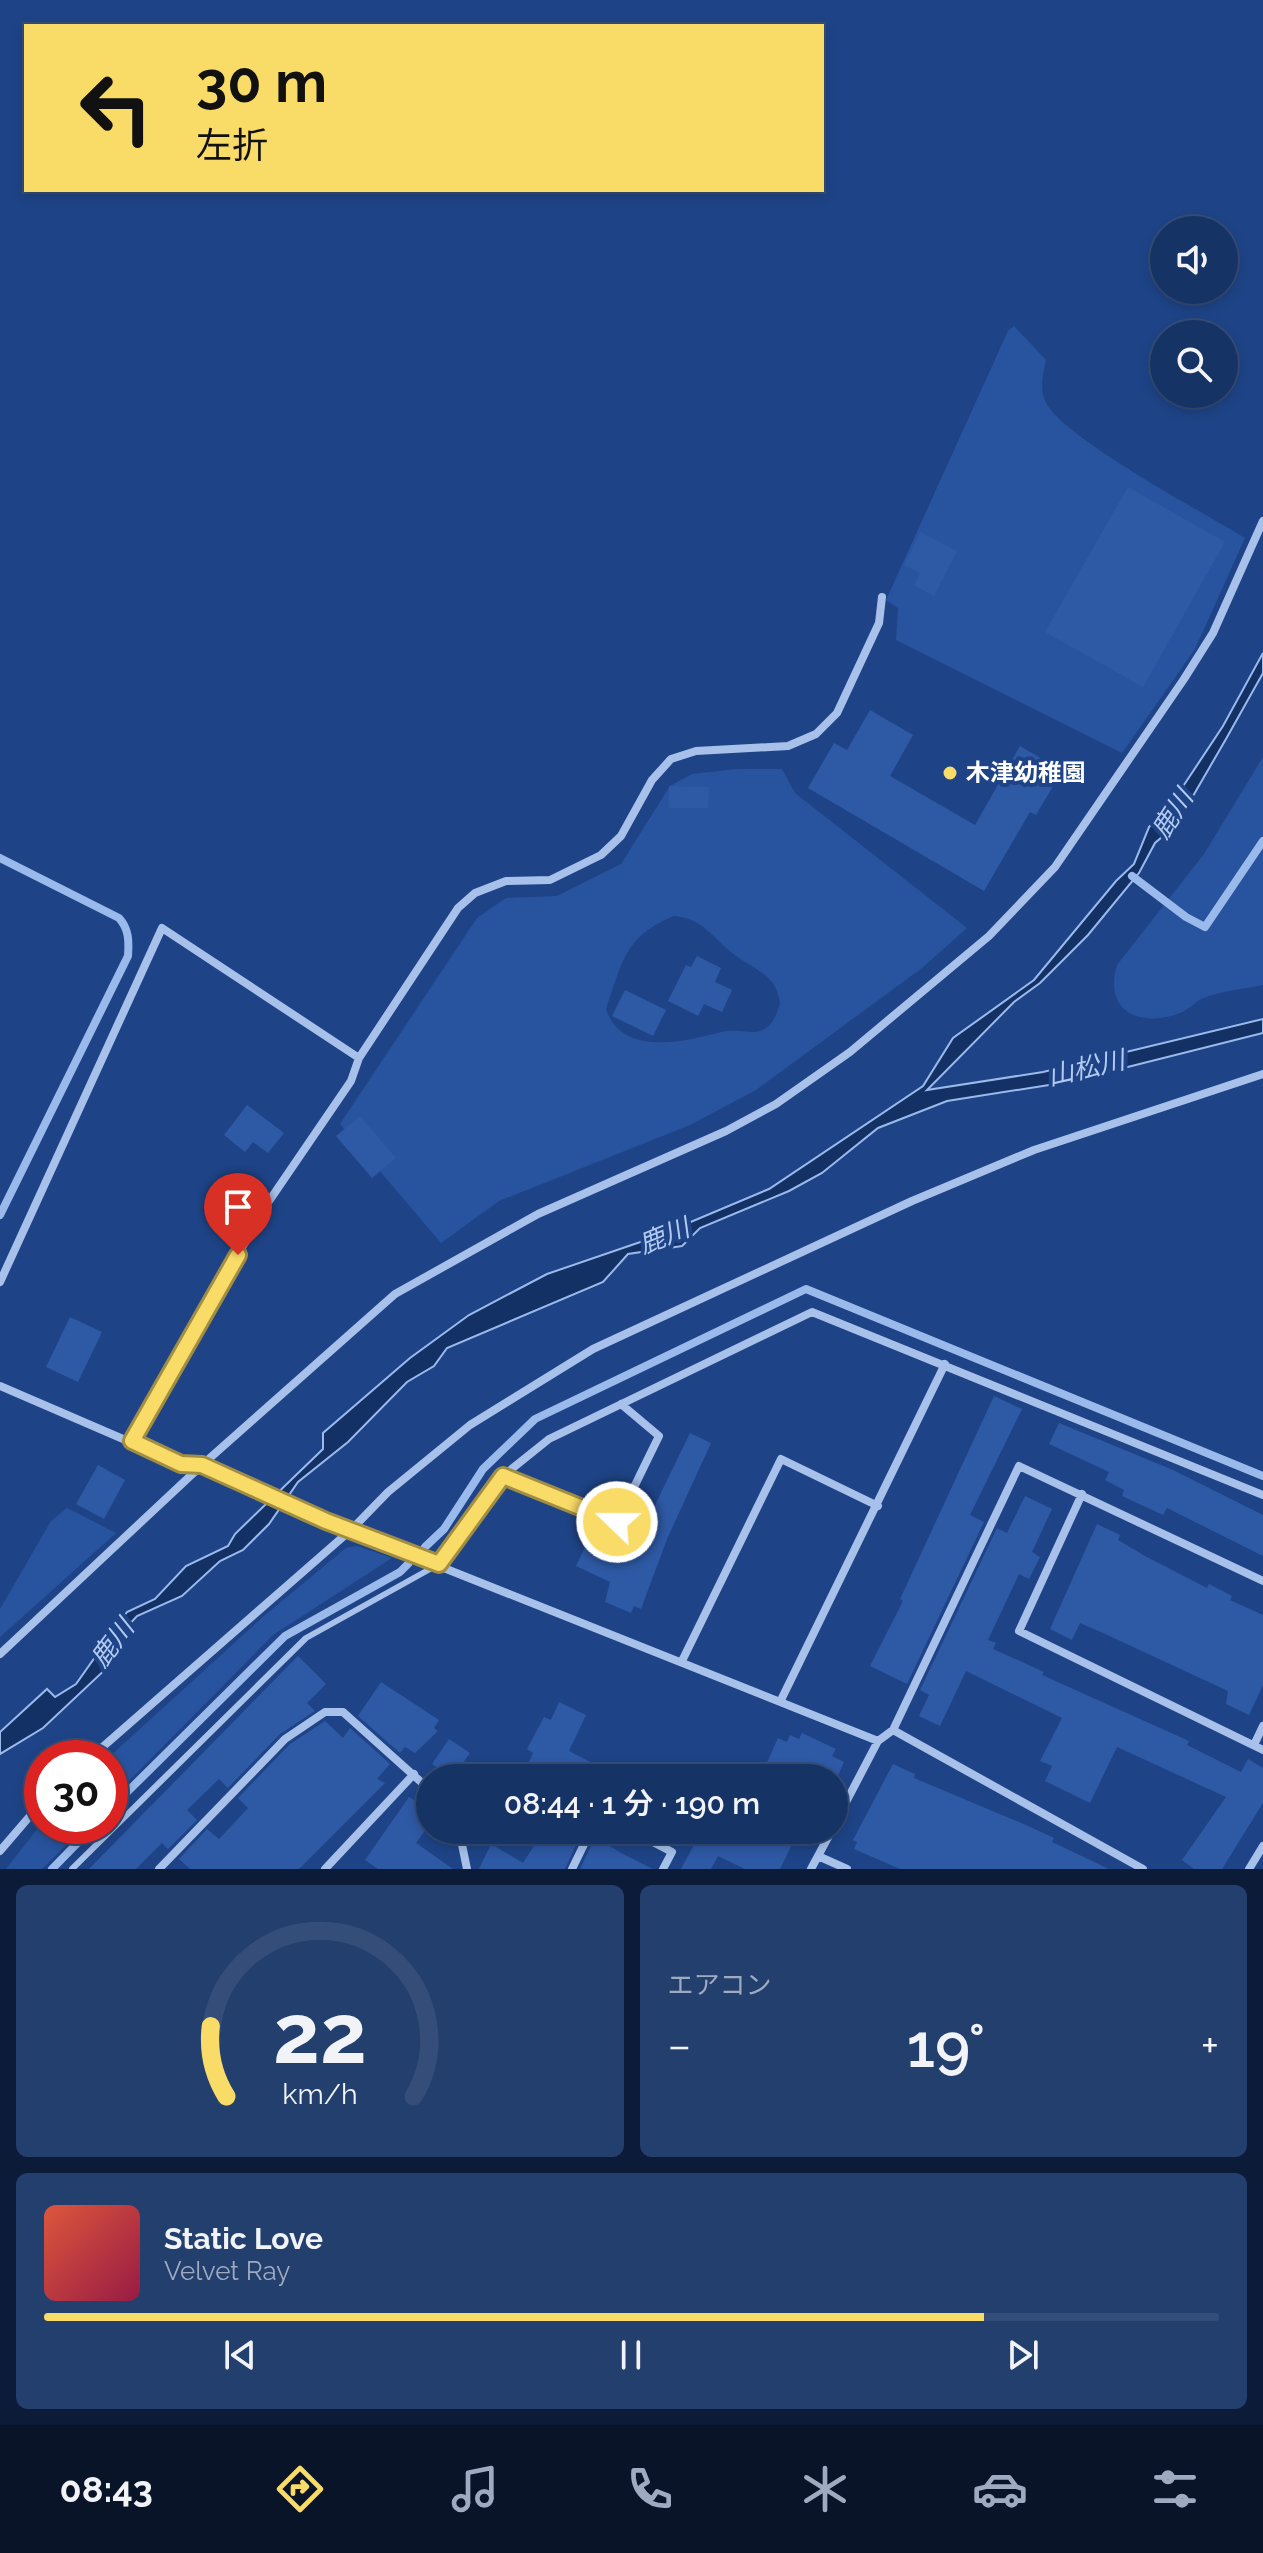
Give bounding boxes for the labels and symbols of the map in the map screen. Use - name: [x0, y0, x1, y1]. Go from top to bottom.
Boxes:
- place label: 木津幼稚園: [966, 758, 1086, 787]
- marker: 木津幼稚園: [941, 764, 959, 782]
- water label: 鹿川: [1145, 782, 1200, 844]
- water label: 山松川: [1045, 1044, 1130, 1091]
- pin: [204, 1173, 272, 1255]
- water label: 鹿川: [634, 1211, 697, 1260]
- position arrow: [575, 1480, 659, 1564]
- water label: 鹿川: [84, 1611, 141, 1673]
- speed limit sign: 30: [24, 1740, 128, 1844]

